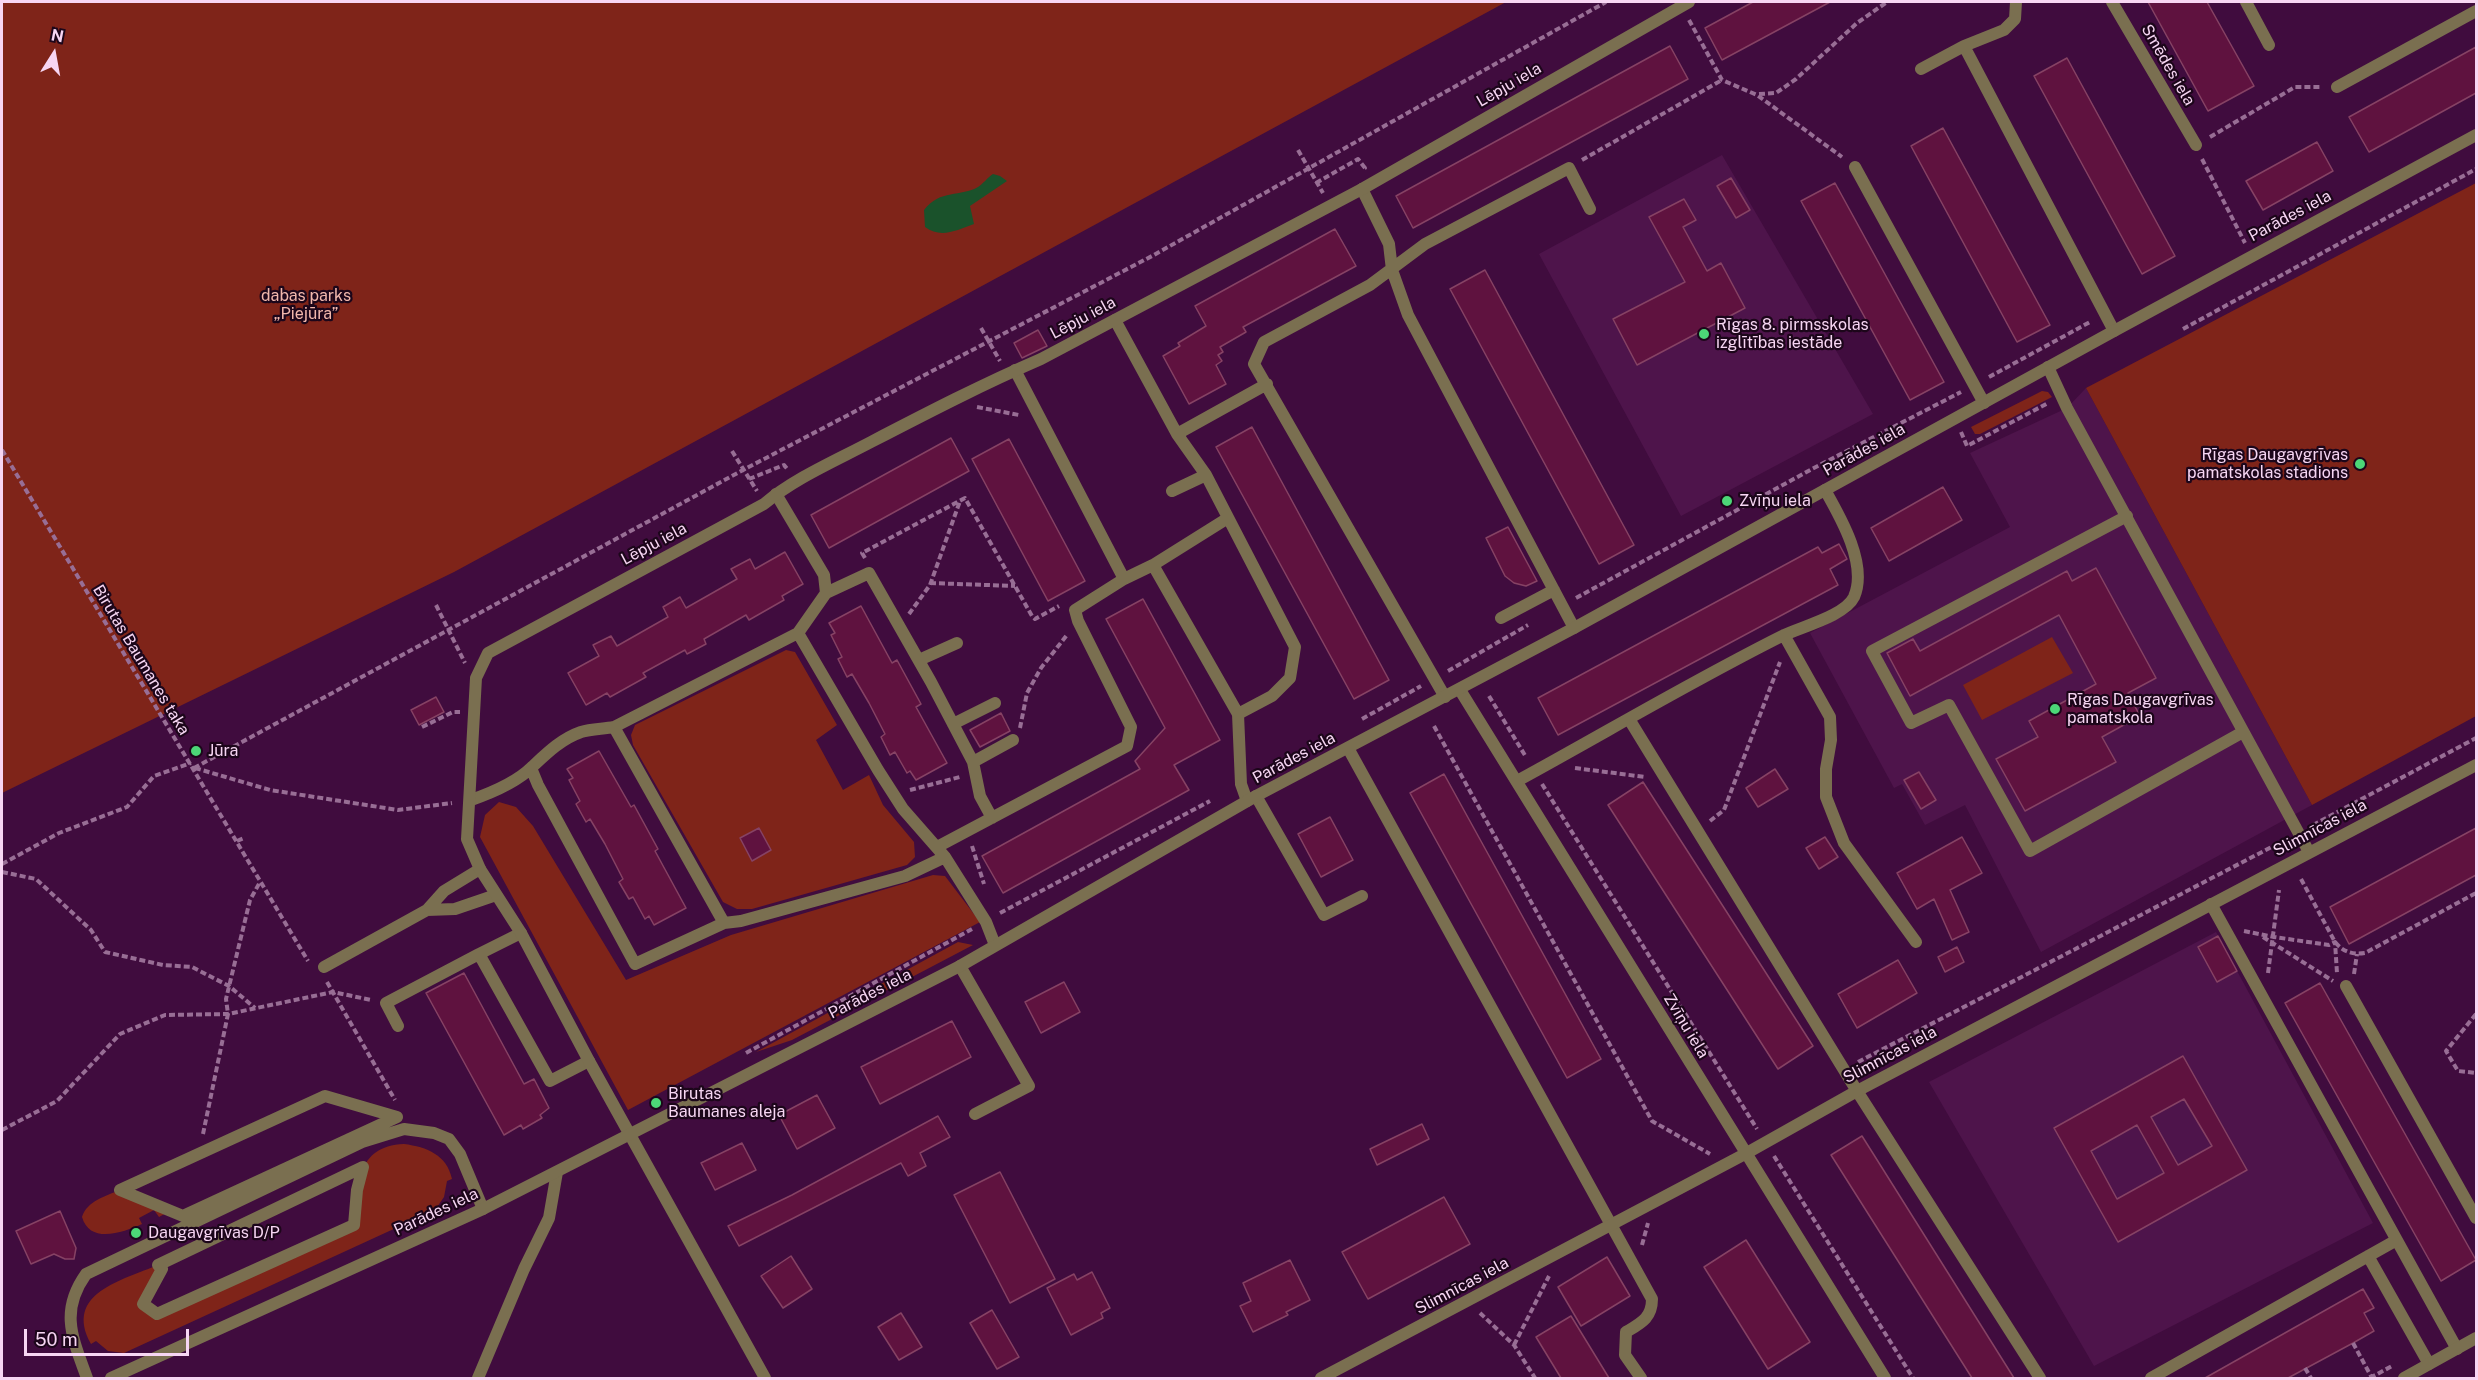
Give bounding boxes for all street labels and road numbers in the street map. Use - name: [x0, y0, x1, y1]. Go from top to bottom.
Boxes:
- street label: Smēdes iela: [2137, 21, 2199, 109]
- street label: Lēpju iela: [1473, 59, 1545, 111]
- street label: Parādes iela: [2245, 186, 2335, 246]
- street label: Lēpju iela: [1047, 293, 1119, 343]
- street label: Parādes iela: [1820, 420, 1908, 480]
- street label: Lēpju iela: [618, 519, 690, 569]
- street label: Birutas Baumanes taka: [89, 581, 193, 739]
- street label: Parādes iela: [1249, 728, 1339, 788]
- street label: Slimnīcas iela: [2270, 795, 2370, 861]
- street label: Parādes iela: [825, 965, 915, 1023]
- street label: Zvīņu iela: [1659, 990, 1713, 1062]
- street label: Slimnīcas iela: [1840, 1022, 1940, 1088]
- street label: Parādes iela: [391, 1184, 481, 1240]
- street label: Slimnīcas iela: [1412, 1253, 1512, 1319]

